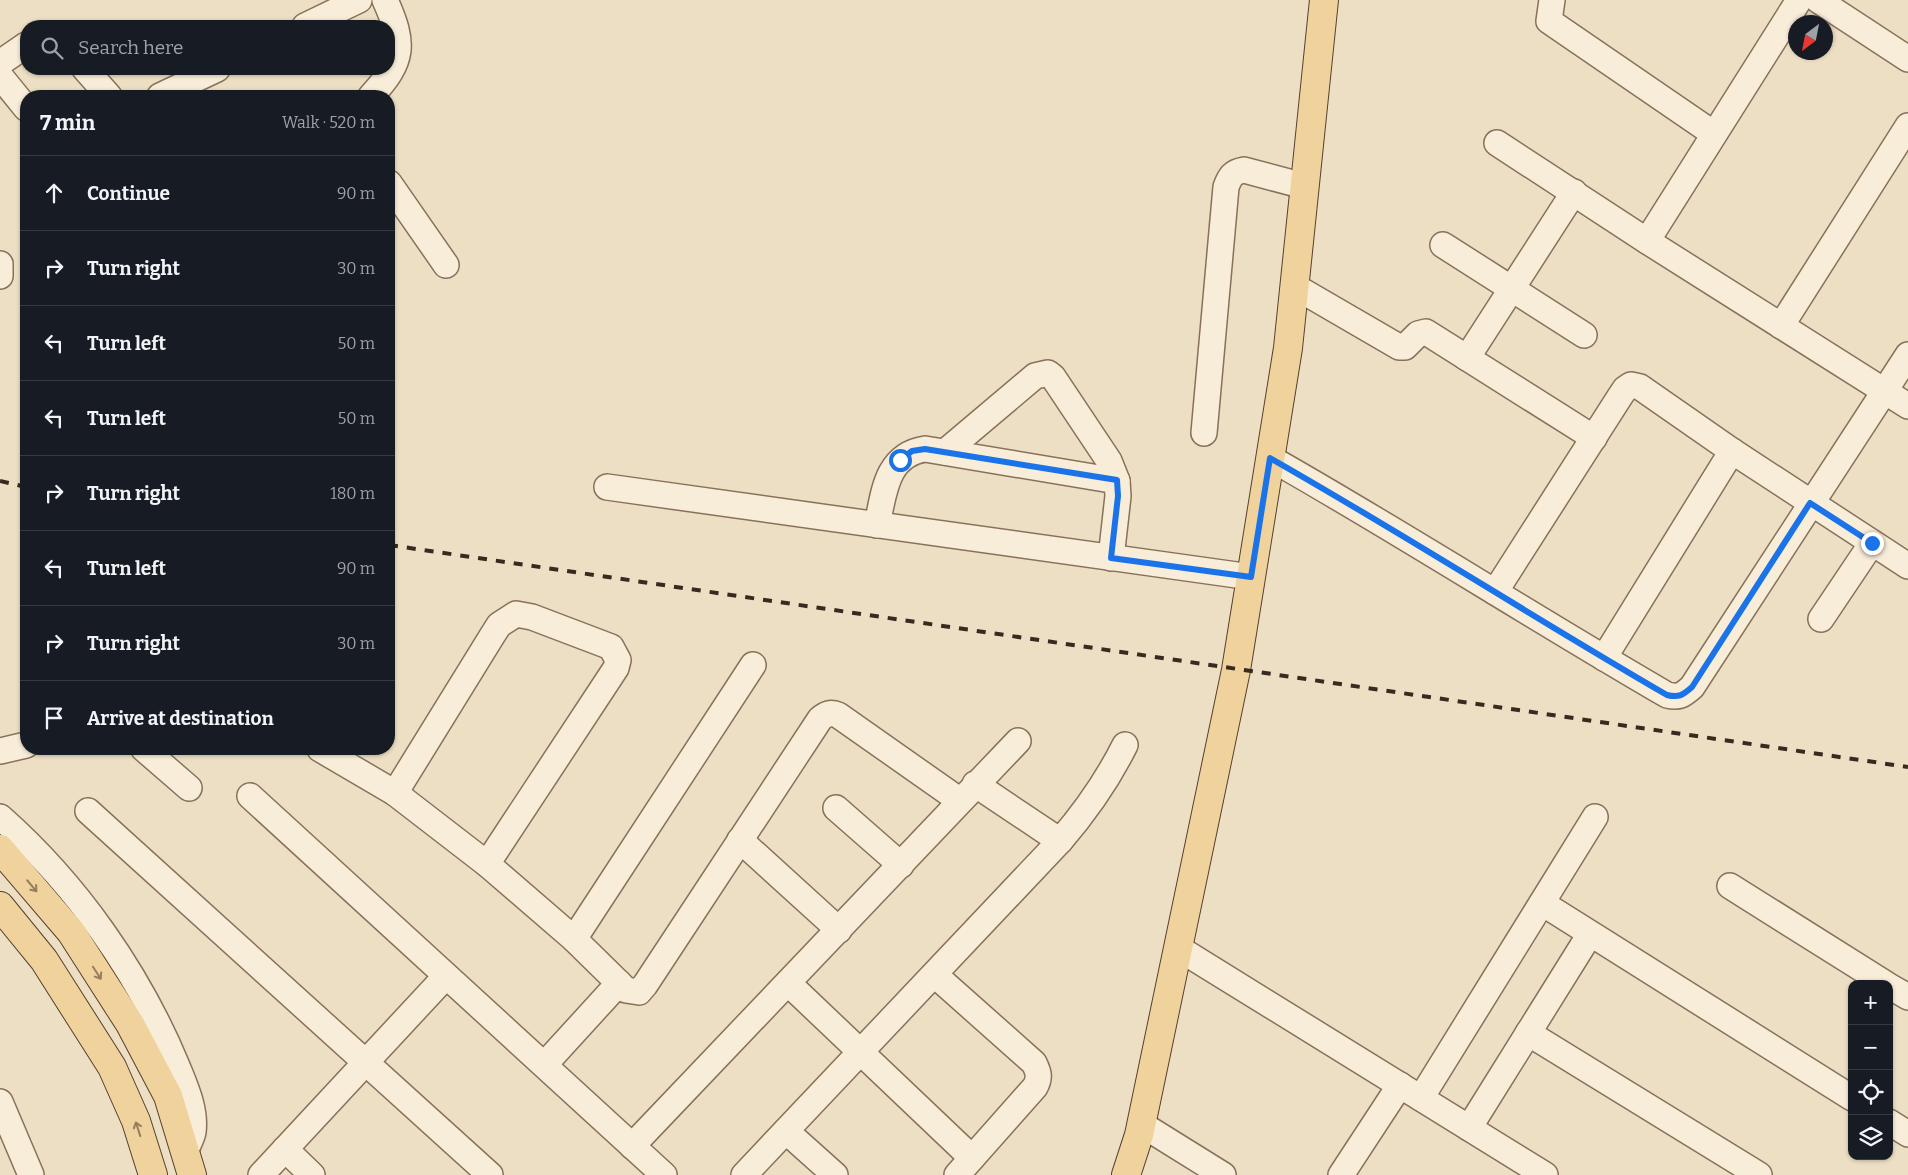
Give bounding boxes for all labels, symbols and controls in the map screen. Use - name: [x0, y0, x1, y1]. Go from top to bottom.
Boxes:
- north arrow: [1788, 15, 1833, 60]
- search box: [20, 20, 395, 75]
- icon: search: [38, 34, 66, 62]
- text: Search here: [78, 36, 183, 59]
- text: 7 min: [40, 110, 95, 136]
- text: Walk · 520 m: [282, 113, 375, 132]
- icon: ahead: [40, 179, 68, 207]
- text: Continue: [87, 182, 170, 205]
- text: 90 m: [337, 184, 375, 203]
- icon: right: [40, 254, 68, 282]
- text: Turn right: [87, 257, 180, 280]
- text: 30 m: [337, 259, 375, 278]
- icon: left: [40, 329, 68, 357]
- text: Turn left: [87, 332, 166, 355]
- text: 50 m: [338, 334, 375, 353]
- icon: left: [40, 404, 68, 432]
- text: Turn left: [87, 407, 166, 430]
- text: 50 m: [338, 409, 375, 428]
- route start: [889, 449, 912, 472]
- icon: right: [40, 479, 68, 507]
- text: Turn right: [87, 482, 180, 505]
- text: 180 m: [330, 484, 375, 503]
- route end: [1861, 532, 1884, 555]
- icon: left: [40, 554, 68, 582]
- text: Turn left: [87, 557, 166, 580]
- text: 90 m: [337, 559, 375, 578]
- icon: right: [40, 629, 68, 657]
- text: Turn right: [87, 632, 180, 655]
- text: 30 m: [337, 634, 375, 653]
- icon: arrive: [40, 704, 68, 732]
- text: Arrive at destination: [87, 707, 274, 730]
- one-way arrow: [26, 879, 37, 892]
- one-way arrow: [92, 966, 102, 980]
- map controls: [1848, 980, 1893, 1160]
- button: +: [1848, 980, 1893, 1025]
- button: −: [1848, 1025, 1893, 1070]
- button: locate: [1848, 1070, 1893, 1115]
- button: layers: [1848, 1115, 1893, 1160]
- one-way arrow: [133, 1121, 143, 1137]

